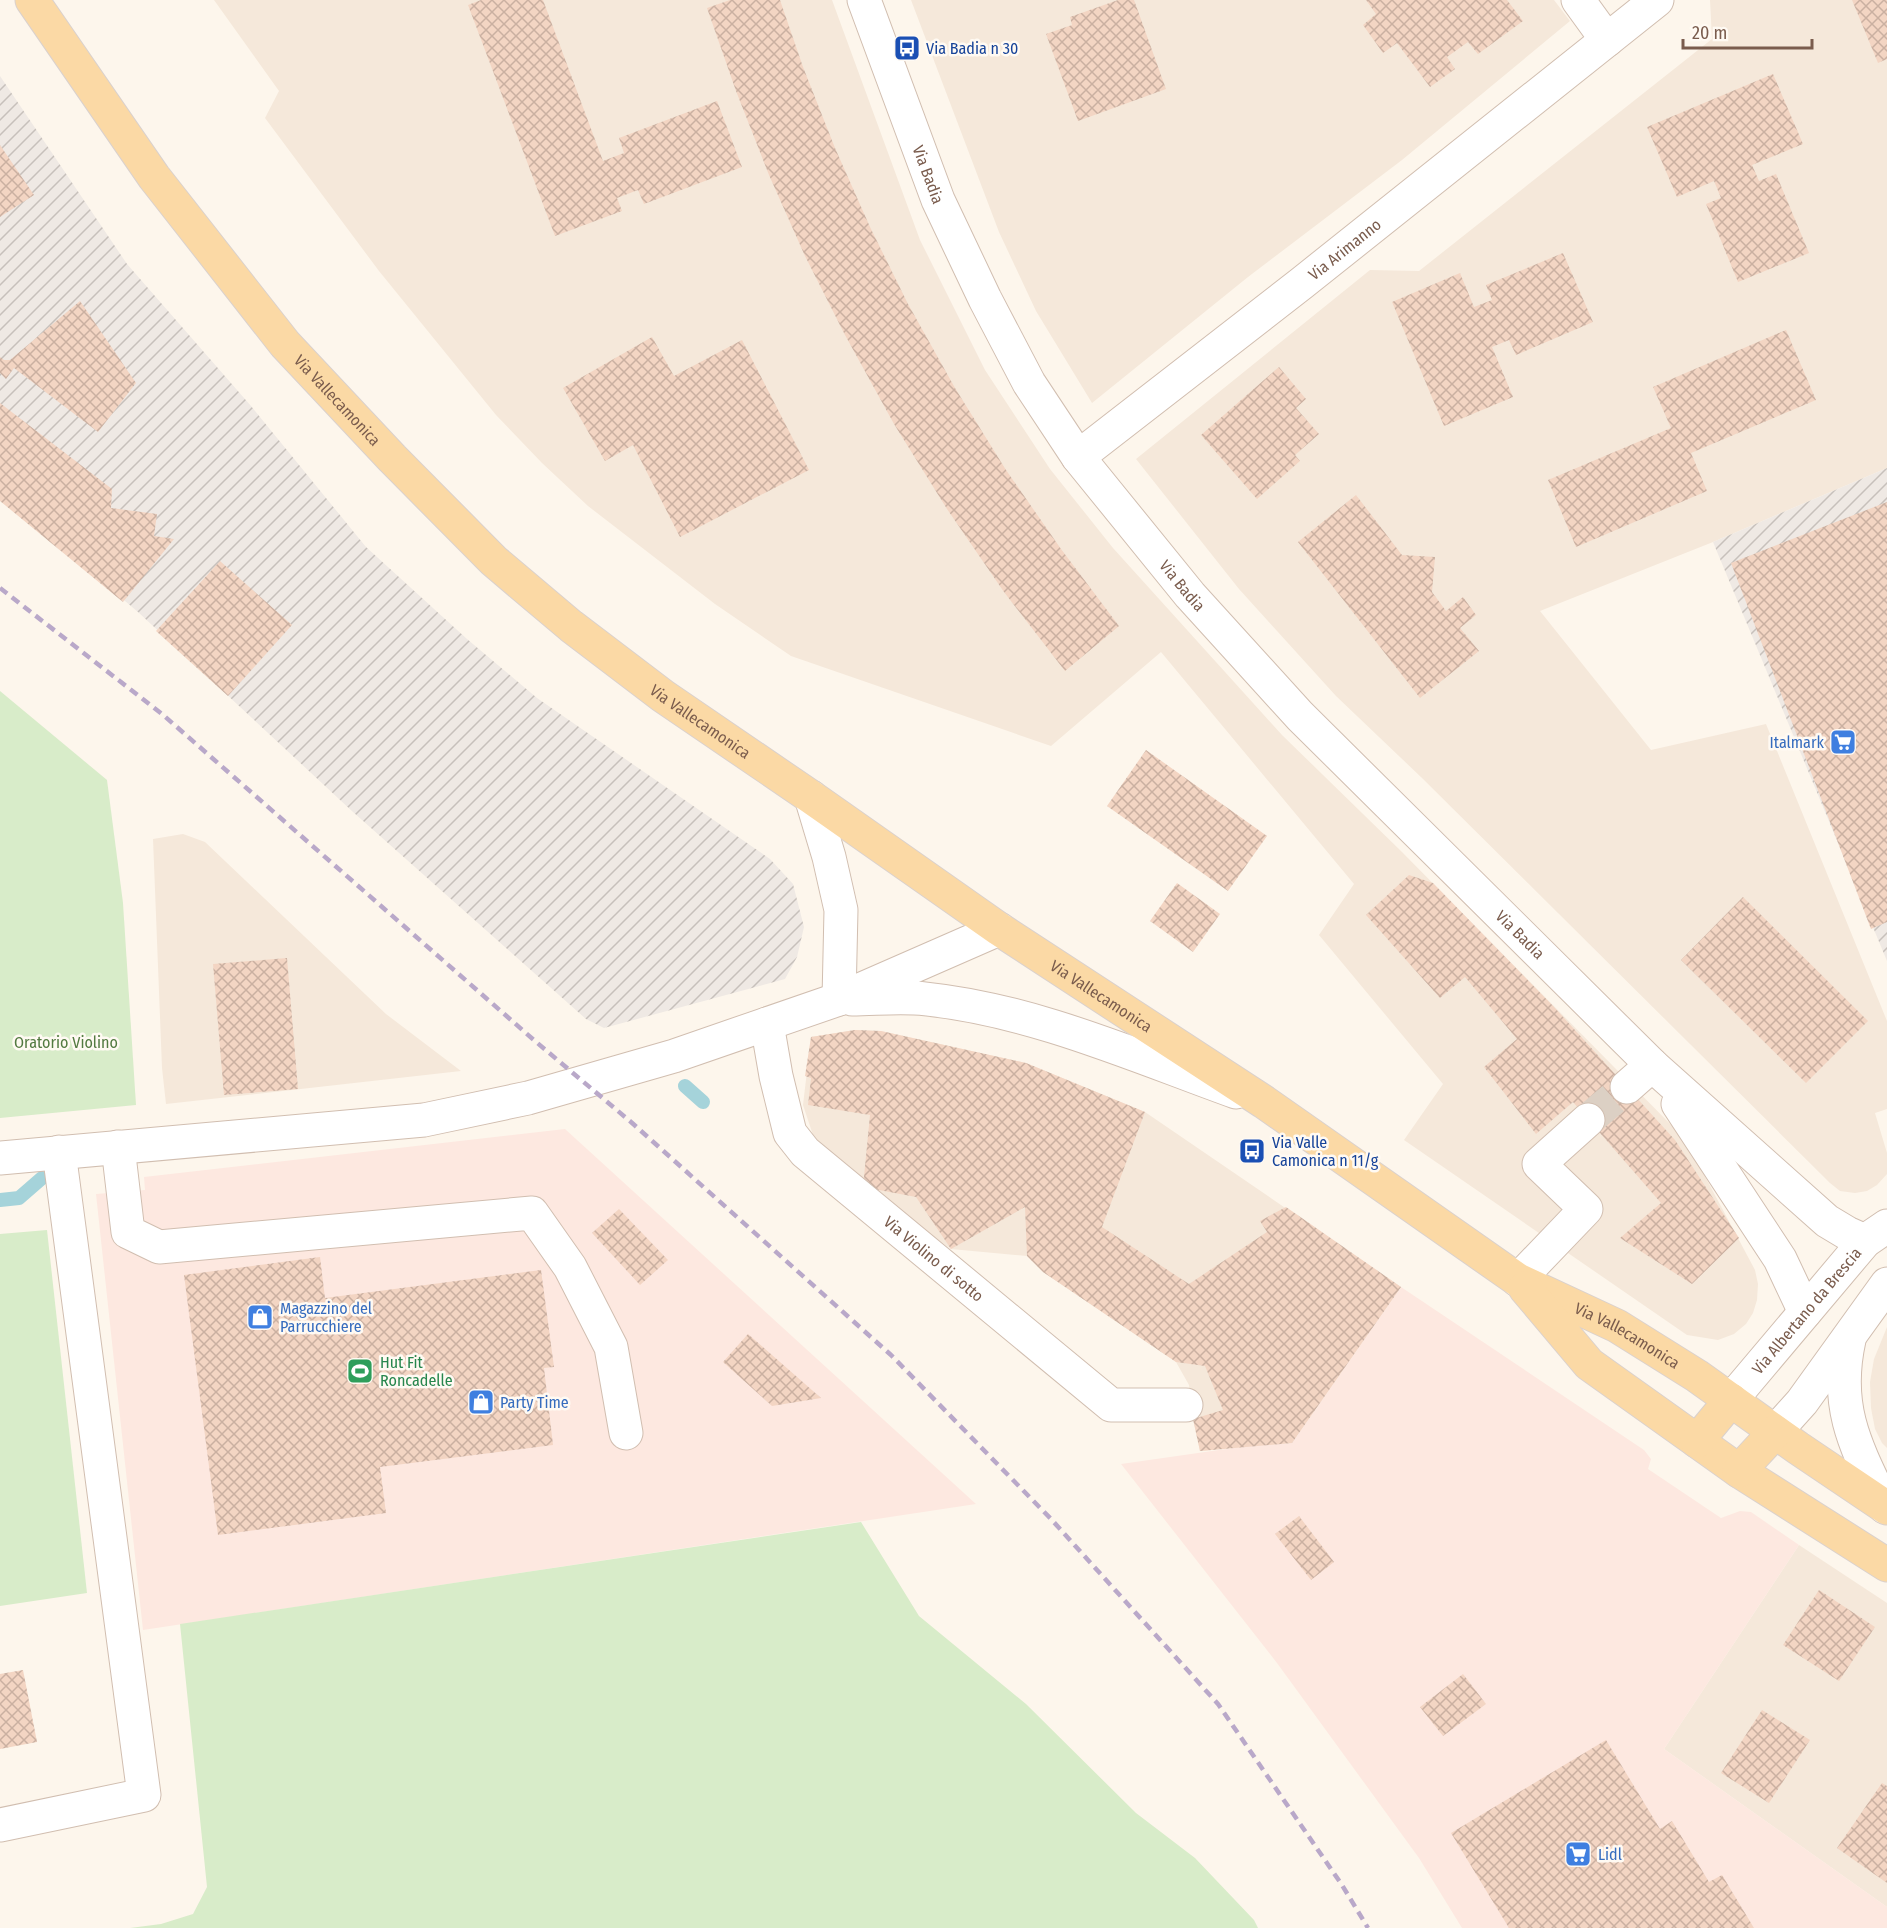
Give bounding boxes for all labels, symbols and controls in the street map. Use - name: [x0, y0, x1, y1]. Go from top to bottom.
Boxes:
- scale bar: [1683, 12, 1812, 50]
- text: 20 m: [1692, 22, 1727, 44]
- bus stop icon: Via Badia n 30: [892, 33, 922, 63]
- place label: Via Badia n 30: [926, 39, 1018, 58]
- street label: Via Badia: [909, 143, 948, 206]
- street label: Via Arimanno: [1304, 214, 1385, 284]
- street label: Via Vallecamonica: [290, 351, 385, 449]
- street label: Via Badia: [1156, 556, 1209, 615]
- street label: Via Vallecamonica: [646, 680, 754, 763]
- supermarket icon: Italmark: [1828, 727, 1858, 757]
- place label: Italmark: [1770, 733, 1825, 752]
- street label: Via Badia: [1492, 906, 1549, 963]
- street label: Via Vallecamonica: [1047, 956, 1156, 1036]
- park label: Oratorio Violino: [14, 1033, 118, 1052]
- place label: Via Valle Camonica n 11/g: [1272, 1133, 1379, 1170]
- bus stop icon: Via Valle Camonica n 11/g: [1237, 1136, 1267, 1166]
- street label: Via Violino di sotto: [880, 1212, 988, 1305]
- street label: Via Albertano da Brescia: [1748, 1243, 1865, 1378]
- street label: Via Vallecamonica: [1572, 1298, 1683, 1372]
- place label: Magazzino del Parrucchiere: [280, 1299, 372, 1336]
- shop icon: Magazzino del Parrucchiere: [245, 1302, 275, 1332]
- place label: Hut Fit Roncadelle: [380, 1353, 453, 1390]
- sports icon: Hut Fit Roncadelle: [345, 1356, 375, 1386]
- shop icon: Party Time: [466, 1387, 496, 1417]
- place label: Party Time: [500, 1393, 569, 1412]
- supermarket icon: Lidl: [1563, 1839, 1593, 1869]
- place label: Lidl: [1598, 1845, 1622, 1864]

